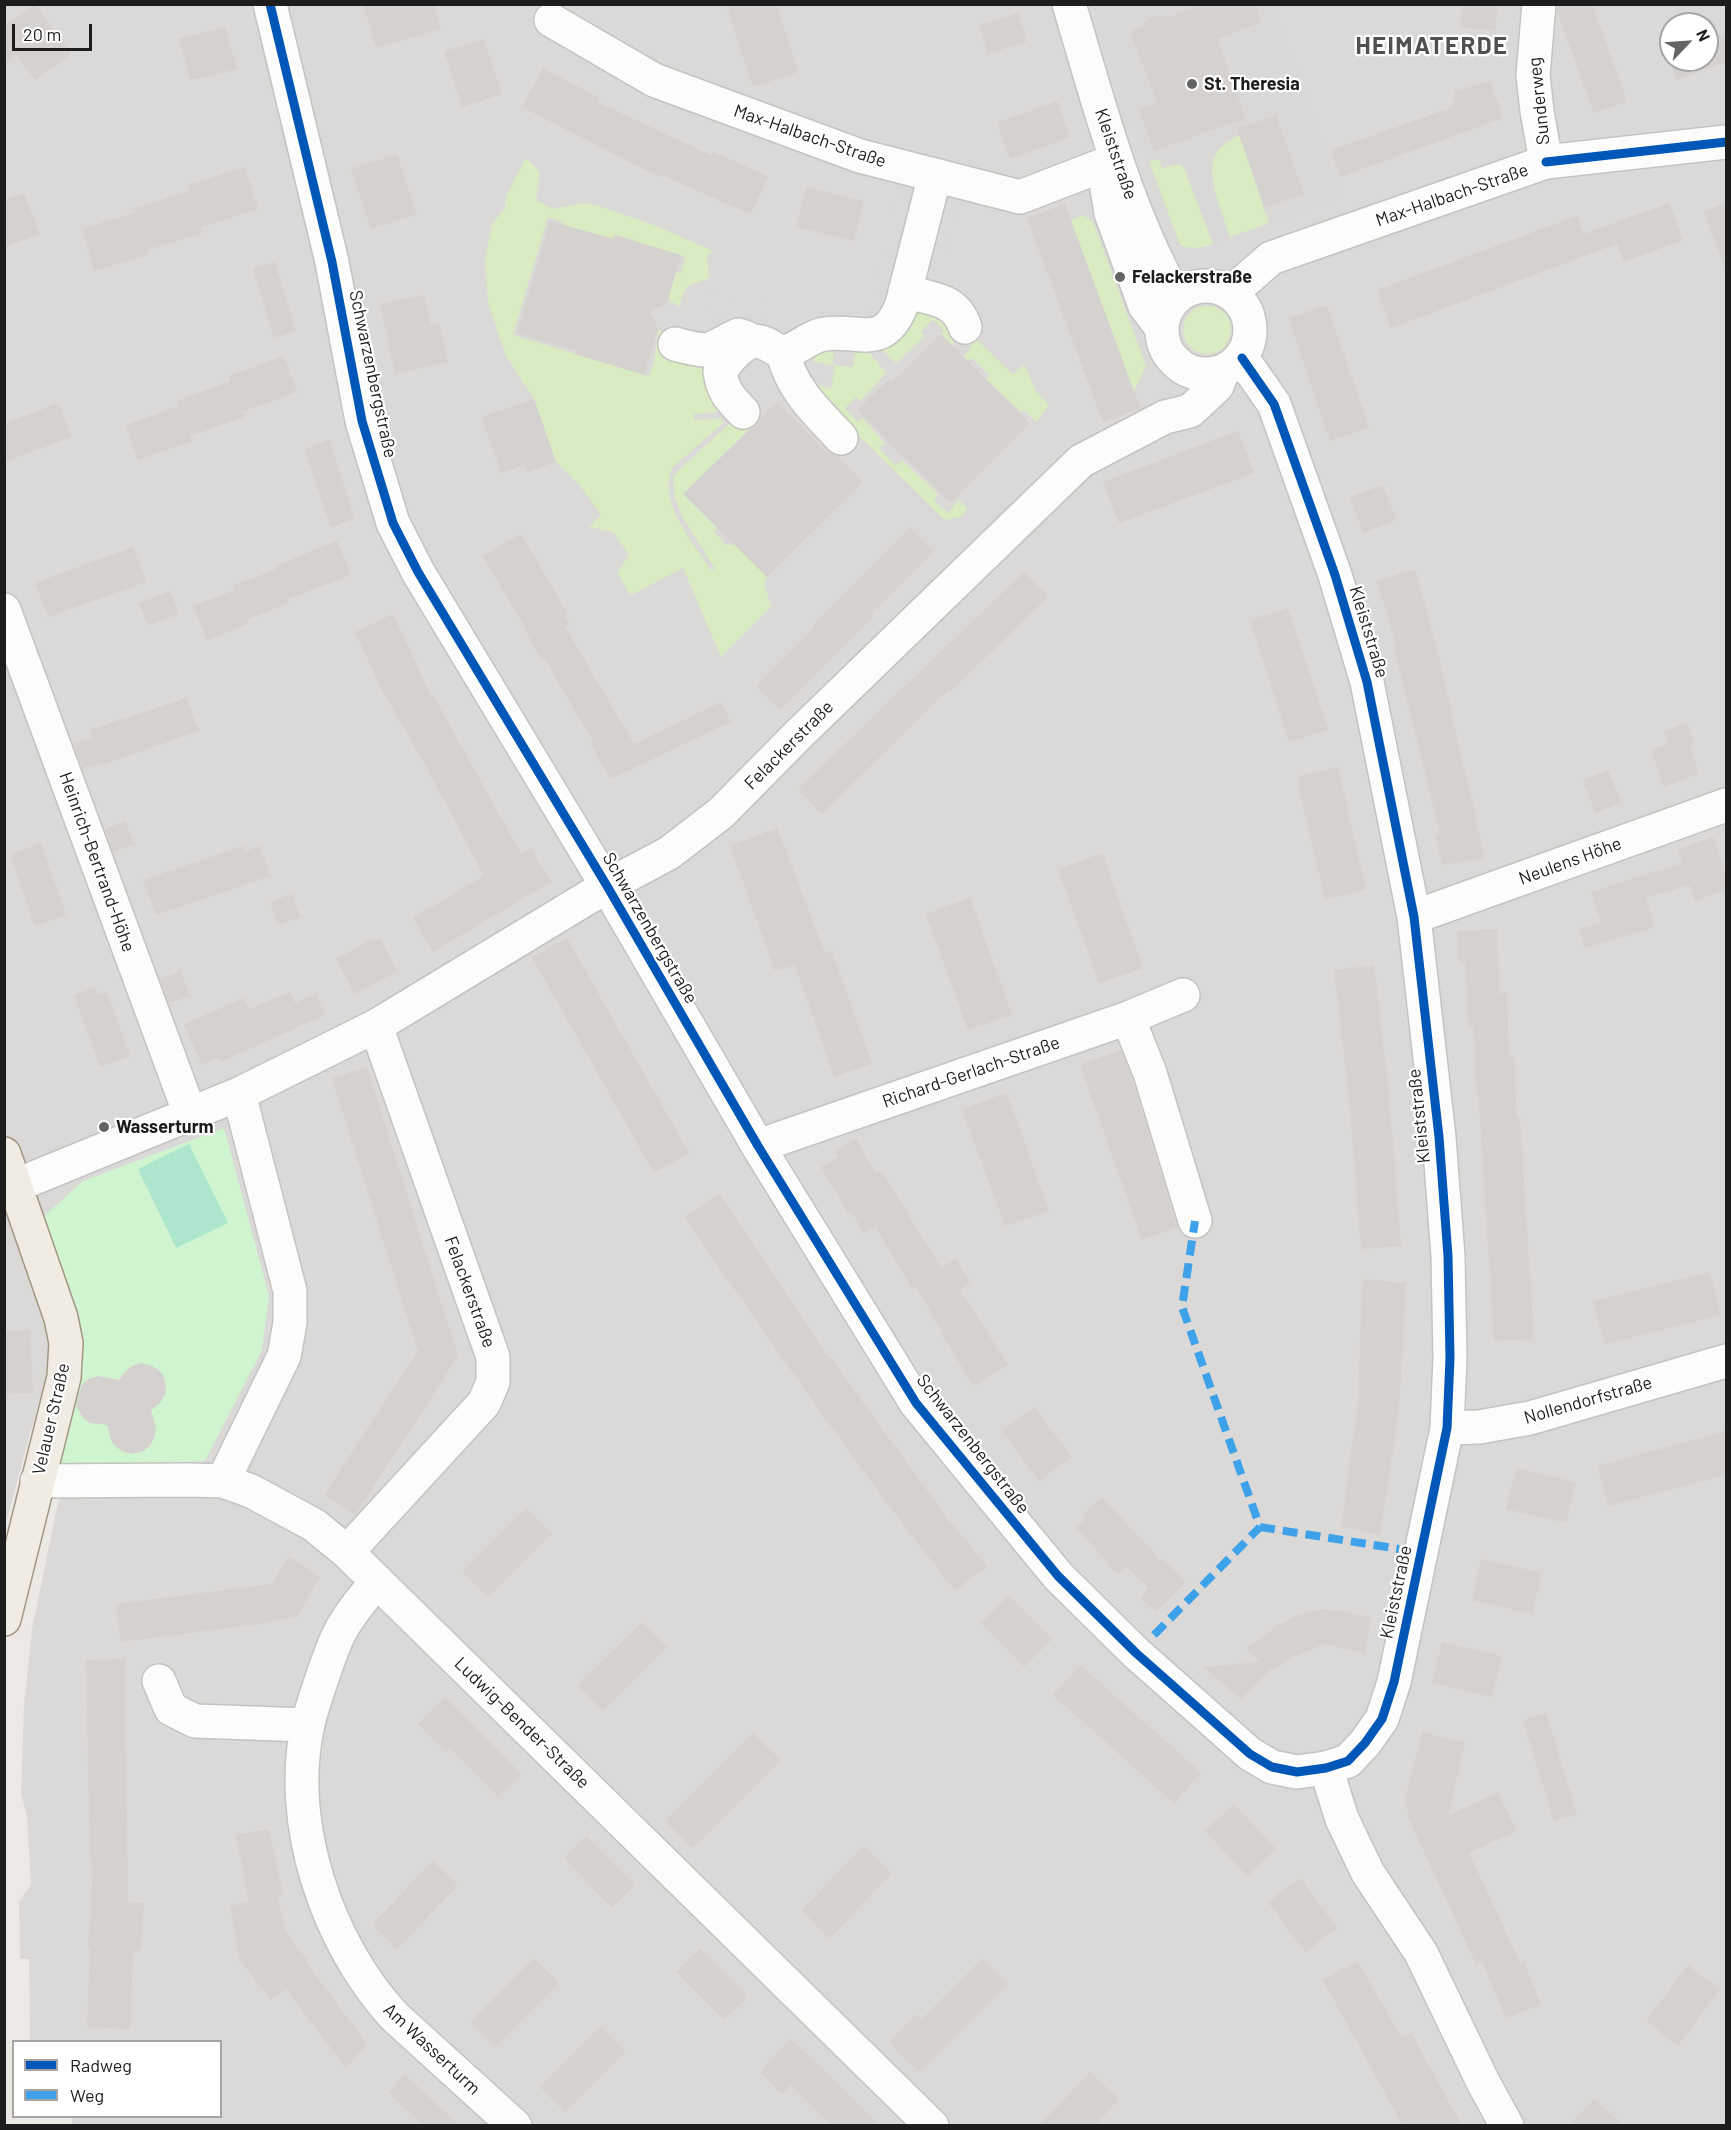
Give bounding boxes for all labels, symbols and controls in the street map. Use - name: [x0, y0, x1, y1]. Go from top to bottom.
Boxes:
- scale bar: [15, 12, 94, 50]
- north arrow: [1659, 12, 1719, 72]
- text: 20 m: [23, 23, 61, 45]
- text: N: [1693, 26, 1715, 44]
- district label: HEIMATERDE: [1355, 32, 1509, 60]
- street label: Sunderweg: [1524, 56, 1554, 146]
- place label: St. Theresia: [1204, 73, 1300, 95]
- marker: St. Theresia: [1185, 77, 1199, 91]
- street label: Max-Halbach-Straße: [731, 100, 889, 172]
- street label: Kleiststraße: [1090, 106, 1142, 202]
- street label: Max-Halbach-Straße: [1373, 159, 1531, 231]
- place label: Felackerstraße: [1132, 266, 1252, 288]
- marker: Felackerstraße: [1113, 270, 1127, 284]
- street label: Schwarzenbergstraße: [345, 288, 401, 460]
- street label: Kleiststraße: [1345, 583, 1393, 681]
- street label: Felackerstraße: [740, 696, 838, 794]
- street label: Heinrich-Bertrand-Höhe: [54, 769, 140, 955]
- street label: Neulens Höhe: [1516, 832, 1624, 890]
- street label: Schwarzenbergstraße: [598, 849, 702, 1007]
- street label: Richard-Gerlach-Straße: [879, 1031, 1063, 1113]
- street label: Kleiststraße: [1403, 1068, 1435, 1164]
- place label: Wasserturm: [116, 1116, 214, 1138]
- marker: Wasserturm: [97, 1120, 111, 1134]
- street label: Felackerstraße: [440, 1233, 500, 1351]
- street label: Velauer Straße: [28, 1361, 74, 1477]
- street label: Schwarzenbergstraße: [912, 1370, 1034, 1518]
- street label: Nollendorfstraße: [1521, 1371, 1655, 1429]
- street label: Kleiststraße: [1376, 1543, 1416, 1641]
- street label: Ludwig-Bender-Straße: [450, 1653, 594, 1793]
- street label: Am Wasserturm: [379, 1999, 485, 2099]
- legend: [12, 2040, 222, 2118]
- text: Radweg: [70, 2054, 132, 2076]
- text: Weg: [70, 2084, 104, 2106]

